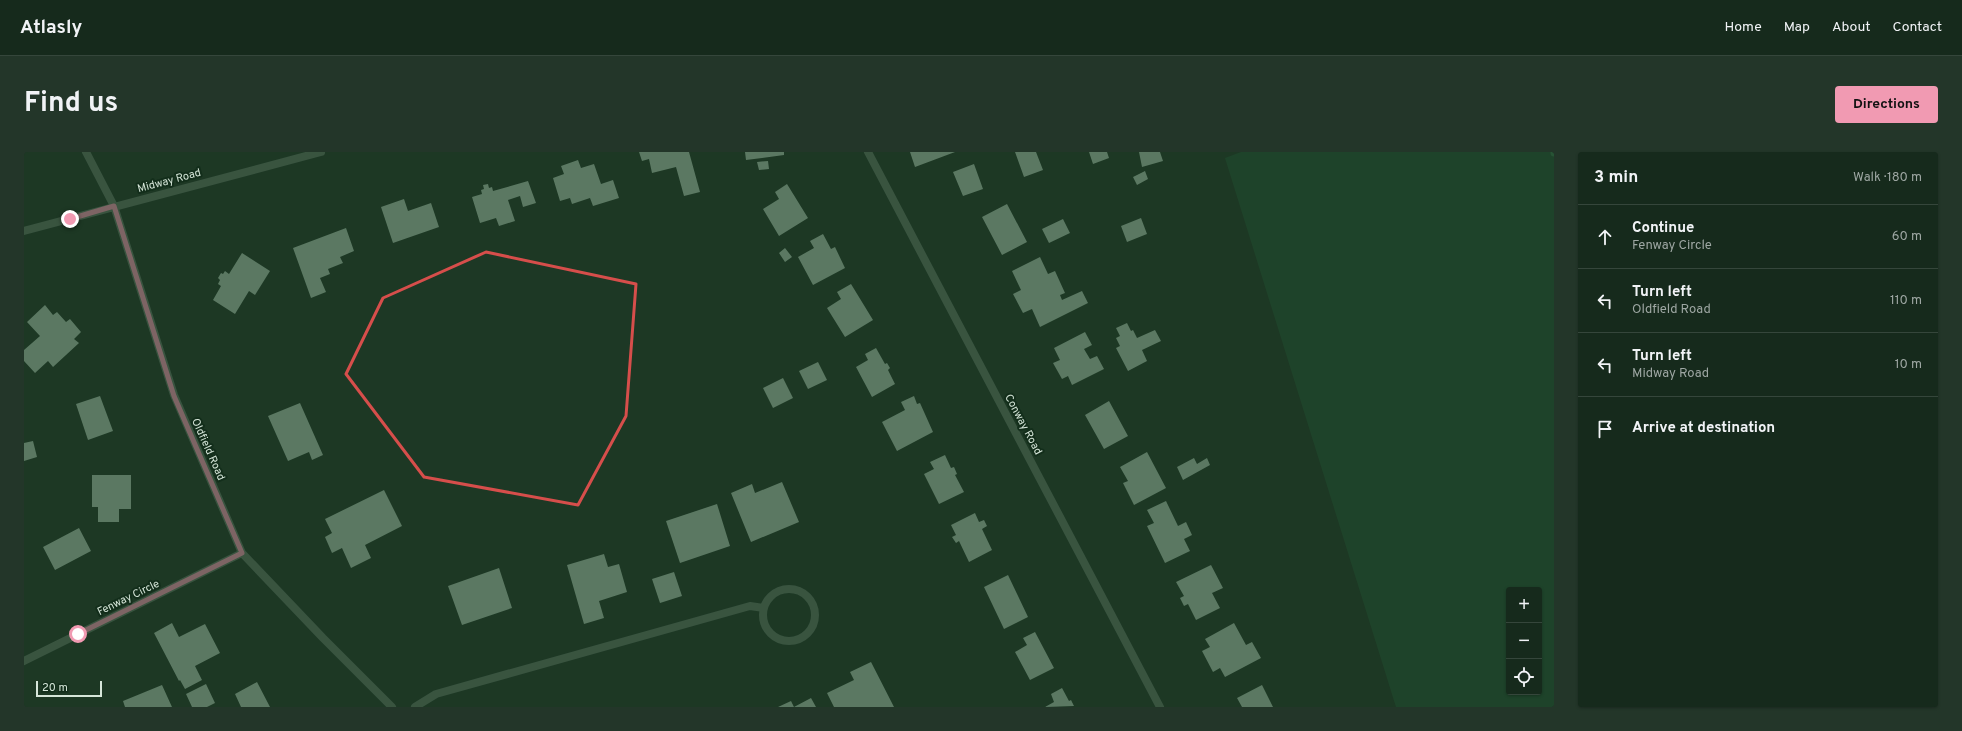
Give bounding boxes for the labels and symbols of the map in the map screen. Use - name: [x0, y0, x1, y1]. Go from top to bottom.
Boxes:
- street label: Midway Road: [136, 166, 203, 196]
- route end: [61, 210, 79, 228]
- street label: Conway Road: [1001, 392, 1045, 457]
- street label: Oldfield Road: [188, 416, 228, 483]
- street label: Fenway Circle: [95, 577, 162, 619]
- route start: [69, 625, 87, 643]
- scale bar: [36, 679, 102, 698]

